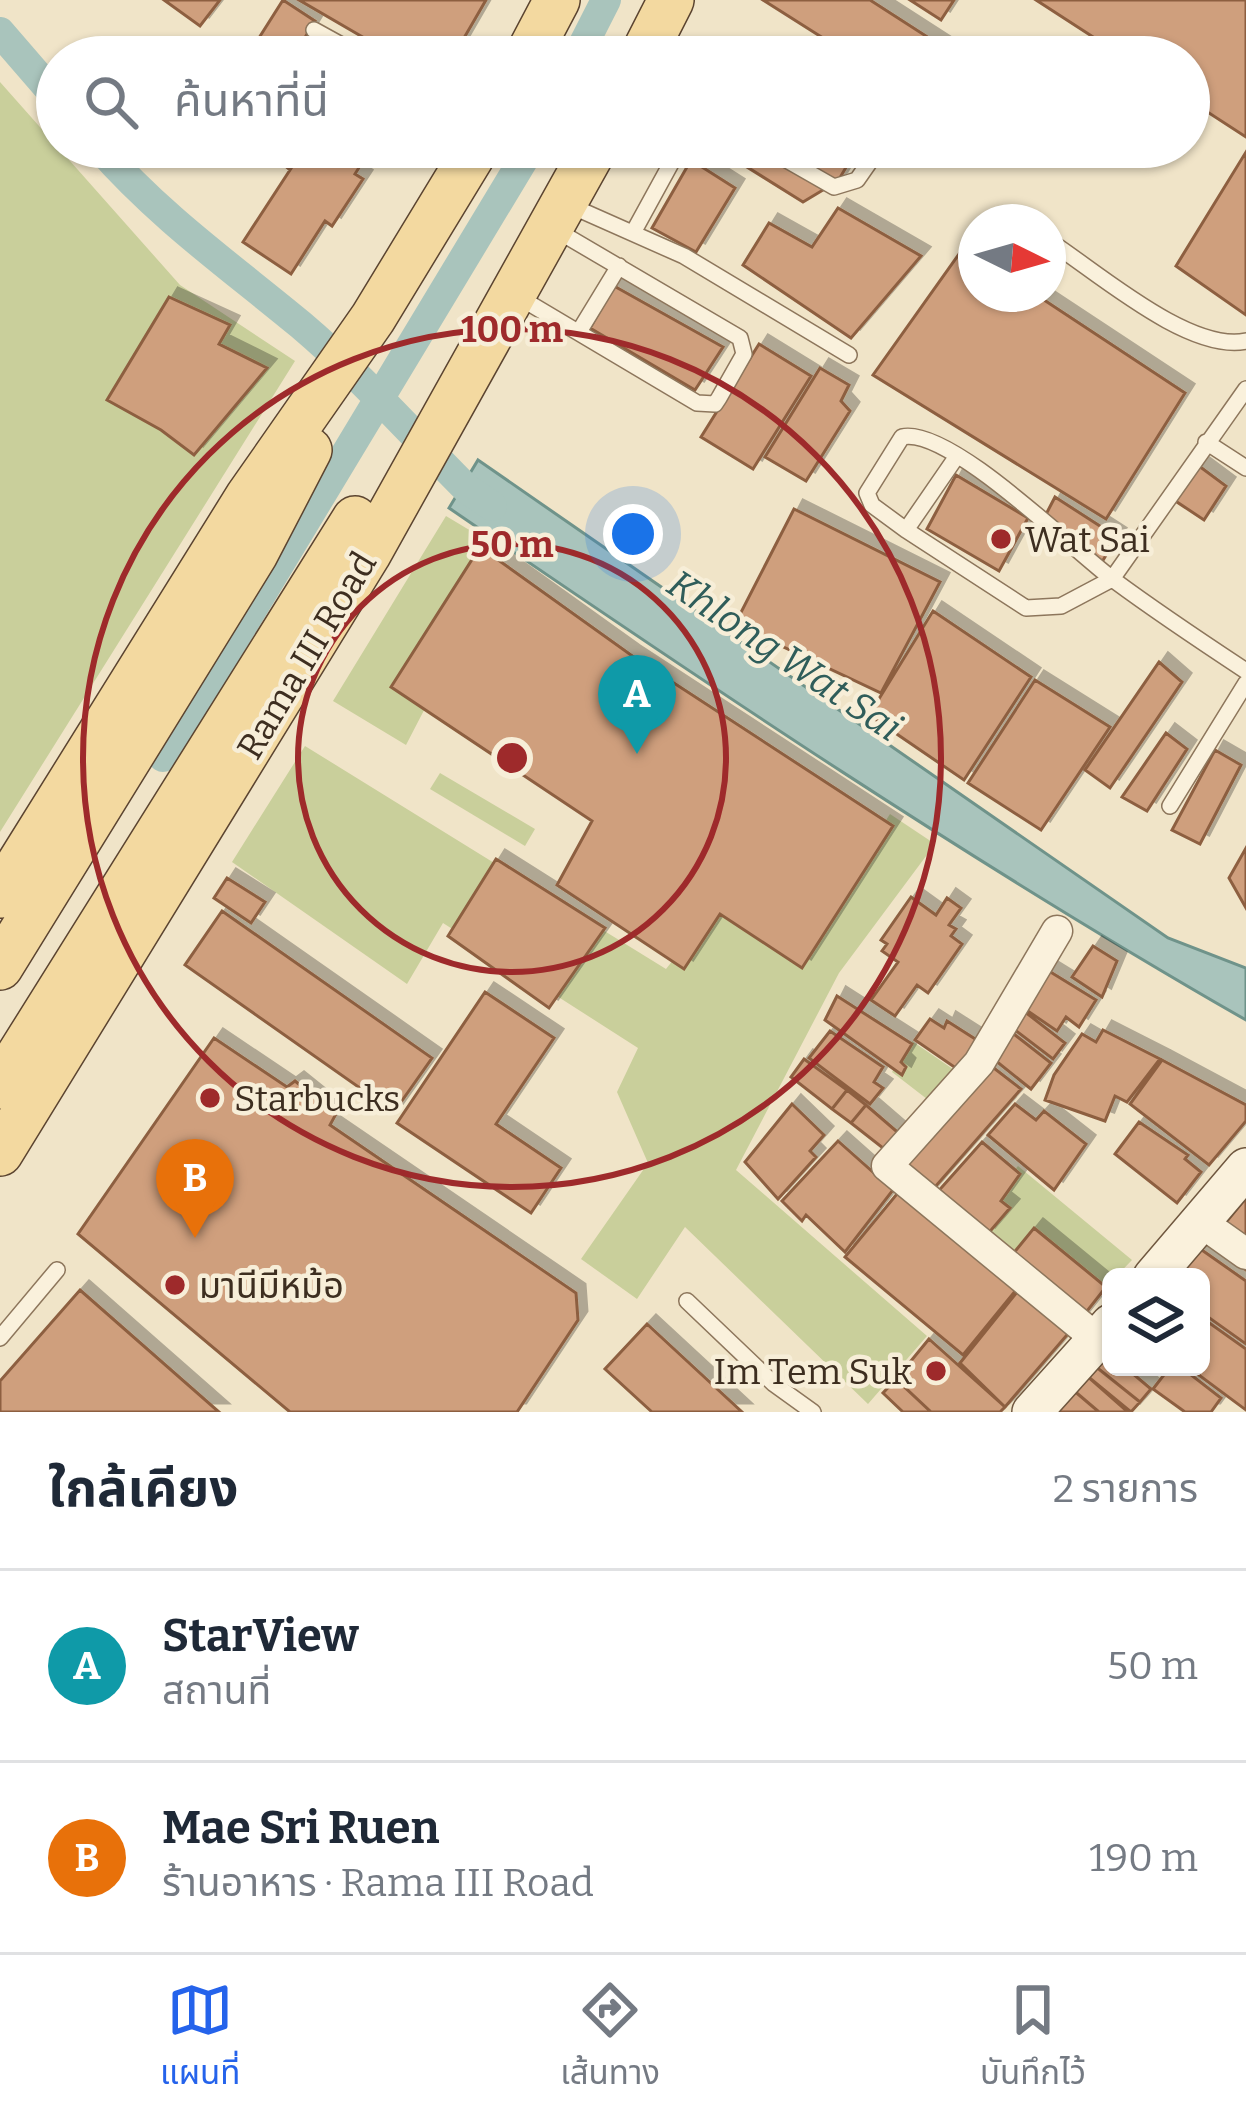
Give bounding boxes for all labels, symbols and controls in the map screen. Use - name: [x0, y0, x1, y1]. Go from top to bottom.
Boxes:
- search box: [36, 36, 1210, 168]
- icon: search: [78, 69, 144, 135]
- text: ค้นหาที่นี่: [174, 74, 329, 128]
- north arrow: [958, 204, 1066, 312]
- text: 100 m: [461, 308, 563, 352]
- your location: [603, 504, 663, 564]
- place label: Wat Sai: [1025, 518, 1150, 562]
- text: 50 m: [470, 523, 554, 567]
- marker: Wat Sai: [988, 526, 1014, 552]
- street label: Rama III Road: [228, 544, 386, 767]
- water label: Khlong Wat Sai: [659, 561, 910, 751]
- pin: A: [598, 655, 676, 754]
- centre of rings: [491, 737, 533, 779]
- place label: Starbucks: [234, 1077, 400, 1121]
- marker: Starbucks: [197, 1085, 223, 1111]
- pin: B: [156, 1139, 234, 1238]
- place label: มานีมีหม้อ: [199, 1264, 344, 1308]
- map controls: [1102, 1268, 1210, 1376]
- button: layers: [1102, 1268, 1210, 1376]
- marker: มานีมีหม้อ: [162, 1272, 188, 1298]
- place label: Im Tem Suk: [714, 1350, 913, 1394]
- marker: Im Tem Suk: [923, 1358, 949, 1384]
- text: ใกล้เคียง: [48, 1458, 238, 1520]
- text: 2 รายการ: [1053, 1466, 1198, 1512]
- text: StarView: [162, 1609, 359, 1663]
- text: A: [73, 1643, 101, 1689]
- text: 50 m: [1107, 1643, 1198, 1689]
- text: สถานที่: [162, 1668, 271, 1714]
- text: Mae Sri Ruen: [162, 1801, 440, 1855]
- text: B: [74, 1835, 100, 1881]
- text: 190 m: [1089, 1835, 1198, 1881]
- text: ร้านอาหาร · Rama III Road: [162, 1860, 594, 1906]
- tab: แผนที่: [160, 1977, 240, 2099]
- tab: เส้นทาง: [560, 1977, 660, 2099]
- tab: บันทึกไว้: [980, 1977, 1086, 2099]

